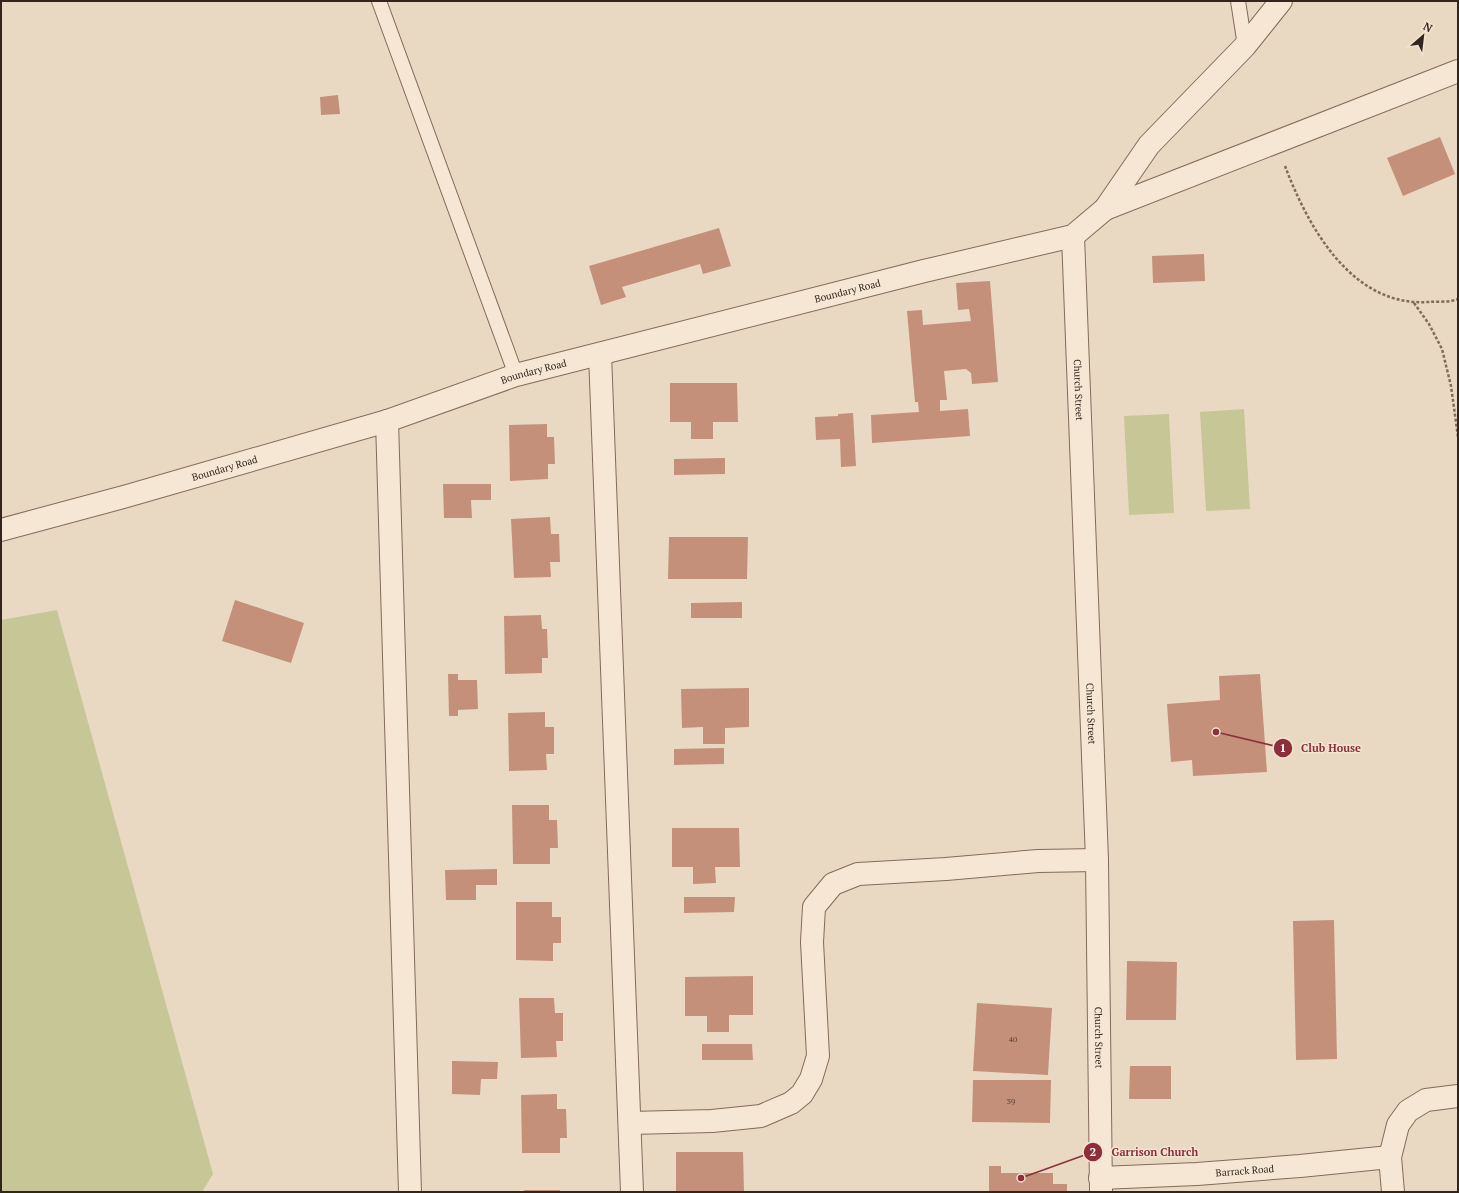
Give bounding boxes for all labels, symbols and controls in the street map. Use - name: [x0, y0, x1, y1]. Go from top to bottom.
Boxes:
- north arrow: [1403, 16, 1443, 56]
- text: N: [1421, 19, 1435, 36]
- street label: Boundary Road: [813, 276, 882, 306]
- street label: Boundary Road: [499, 356, 568, 387]
- street label: Church Street: [1071, 359, 1086, 421]
- street label: Boundary Road: [190, 453, 259, 484]
- street label: Church Street: [1083, 683, 1099, 745]
- callout: Club House: [1273, 736, 1369, 759]
- text: 1: [1280, 740, 1286, 755]
- text: Club House: [1301, 741, 1361, 755]
- street label: Church Street: [1092, 1007, 1106, 1069]
- house number: 40: [1009, 1034, 1017, 1044]
- house number: 39: [1007, 1096, 1015, 1106]
- callout: Garrison Church: [1083, 1141, 1206, 1164]
- text: 2: [1090, 1144, 1097, 1159]
- text: Garrison Church: [1112, 1145, 1198, 1159]
- street label: Barrack Road: [1215, 1162, 1275, 1180]

